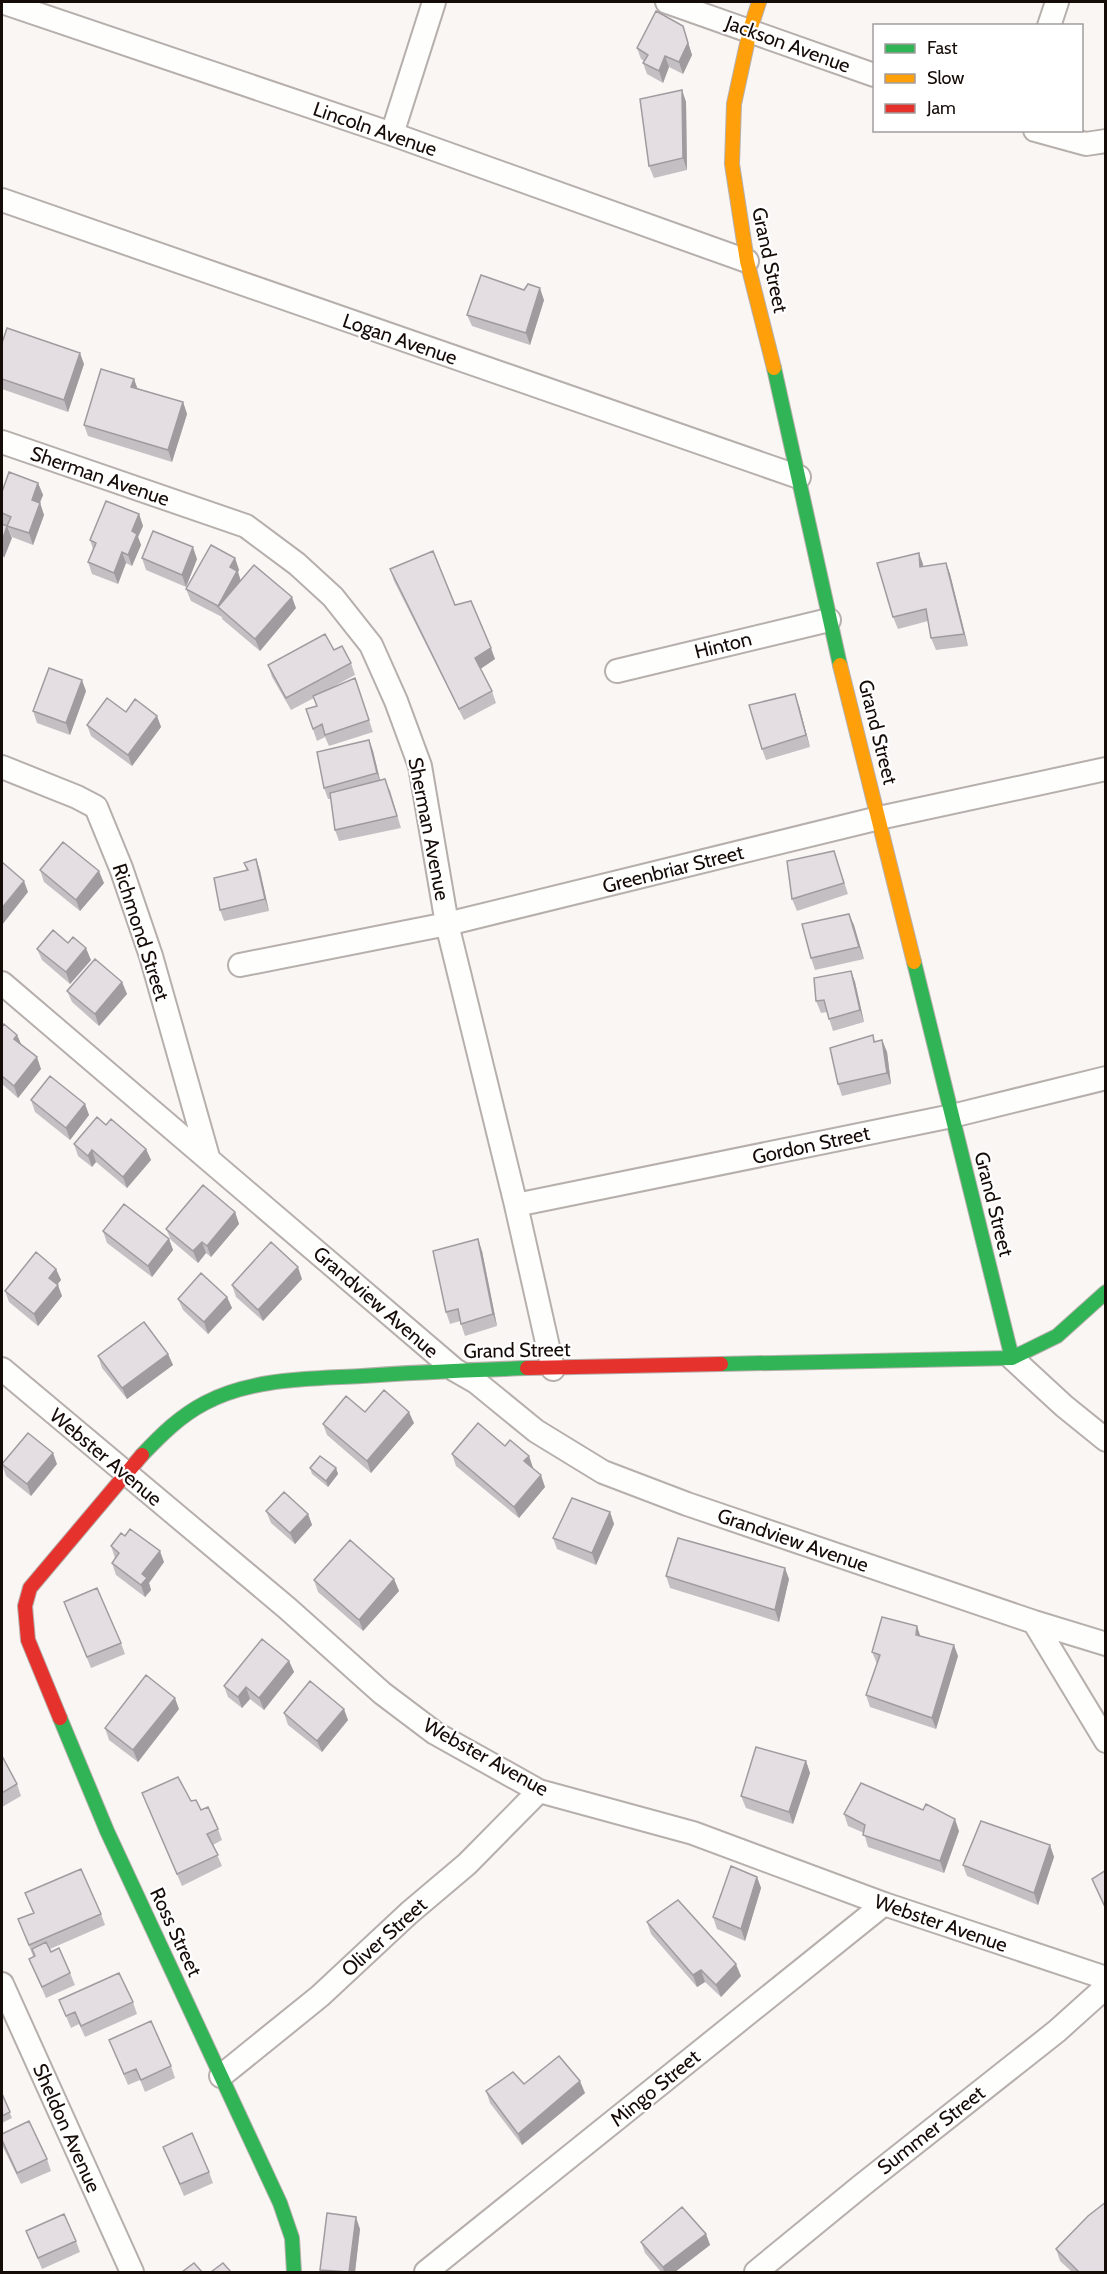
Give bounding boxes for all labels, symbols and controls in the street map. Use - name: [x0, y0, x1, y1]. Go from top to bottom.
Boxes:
- street label: Jackson Avenue: [721, 10, 854, 78]
- legend: [873, 24, 1083, 132]
- text: Fast: [927, 37, 958, 59]
- text: Slow: [927, 67, 964, 89]
- street label: Lincoln Avenue: [310, 97, 440, 161]
- text: Jam: [926, 97, 956, 119]
- street label: Grand Street: [747, 205, 793, 315]
- street label: Logan Avenue: [340, 308, 460, 370]
- street label: Sherman Avenue: [27, 441, 173, 511]
- street label: Hinton: [692, 626, 754, 664]
- street label: Grand Street: [853, 677, 903, 787]
- street label: Sherman Avenue: [403, 755, 455, 903]
- street label: Greenbriar Street: [600, 840, 746, 898]
- street label: Richmond Street: [108, 860, 175, 1004]
- street label: Gordon Street: [750, 1121, 872, 1169]
- street label: Grand Street: [969, 1149, 1019, 1259]
- street label: Grandview Avenue: [308, 1241, 444, 1363]
- street label: Grand Street: [463, 1337, 571, 1363]
- street label: Webster Avenue: [45, 1403, 167, 1511]
- street label: Grandview Avenue: [714, 1503, 872, 1577]
- street label: Webster Avenue: [419, 1713, 553, 1801]
- street label: Ross Street: [145, 1884, 207, 1980]
- street label: Webster Avenue: [871, 1889, 1011, 1957]
- street label: Oliver Street: [336, 1892, 432, 1982]
- street label: Mingo Street: [605, 2044, 705, 2131]
- street label: Sheldon Avenue: [28, 2060, 106, 2196]
- street label: Summer Street: [873, 2080, 990, 2179]

